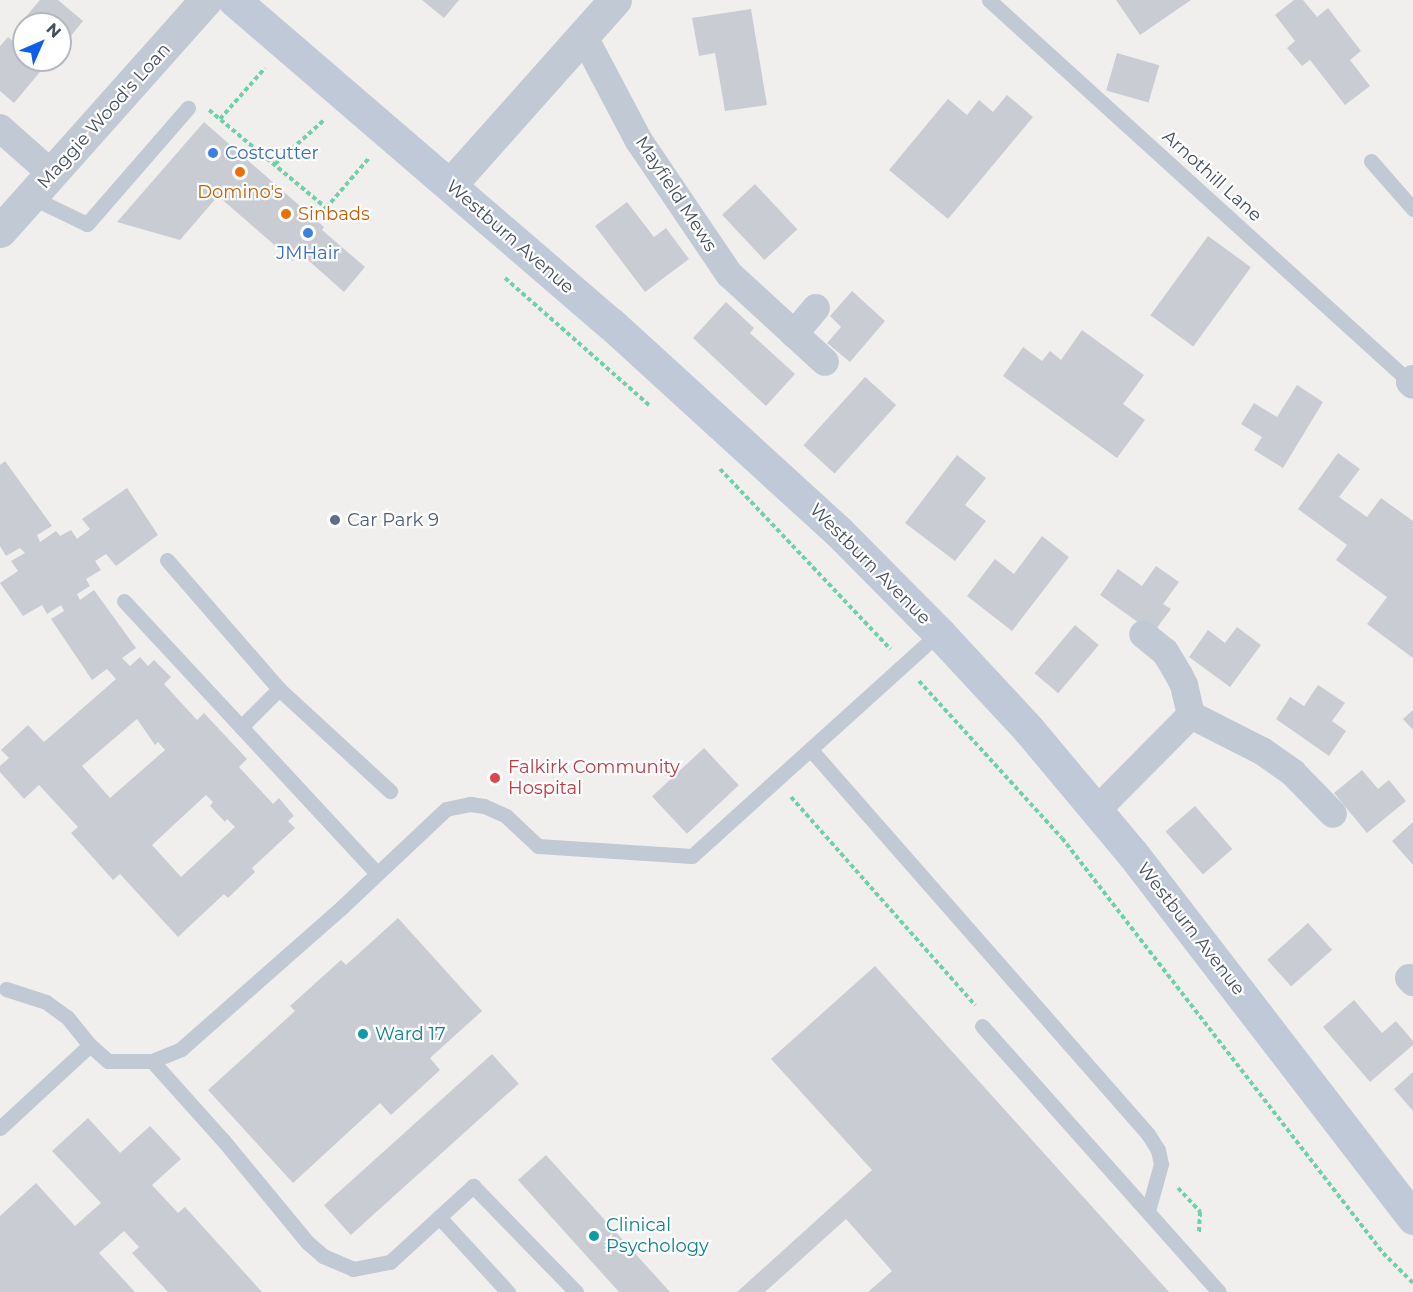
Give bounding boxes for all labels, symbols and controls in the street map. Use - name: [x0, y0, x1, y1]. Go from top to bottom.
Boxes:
- north arrow: [12, 12, 72, 72]
- text: N: [42, 19, 65, 42]
- street label: Maggie Wood's Loan: [33, 39, 175, 193]
- street label: Arnothill Lane: [1158, 126, 1266, 226]
- street label: Mayfield Mews: [631, 132, 721, 256]
- place label: Costcutter: [225, 142, 319, 164]
- marker: Costcutter: [206, 146, 220, 160]
- marker: Domino's: [233, 165, 247, 179]
- street label: Westburn Avenue: [442, 176, 578, 298]
- place label: Domino's: [197, 181, 283, 203]
- place label: Sinbads: [298, 203, 370, 225]
- marker: Sinbads: [279, 207, 293, 221]
- marker: JMHair: [301, 226, 315, 240]
- place label: JMHair: [276, 242, 340, 264]
- street label: Westburn Avenue: [805, 499, 935, 629]
- place label: Car Park 9: [347, 509, 439, 531]
- marker: Car Park 9: [328, 513, 342, 527]
- place label: Falkirk Community Hospital: [508, 757, 680, 800]
- marker: Falkirk Community Hospital: [486, 769, 504, 787]
- street label: Westburn Avenue: [1133, 858, 1249, 1000]
- place label: Ward 17: [375, 1023, 446, 1045]
- marker: Ward 17: [356, 1027, 370, 1041]
- place label: Clinical Psychology: [606, 1215, 709, 1258]
- marker: Clinical Psychology: [587, 1229, 601, 1243]

